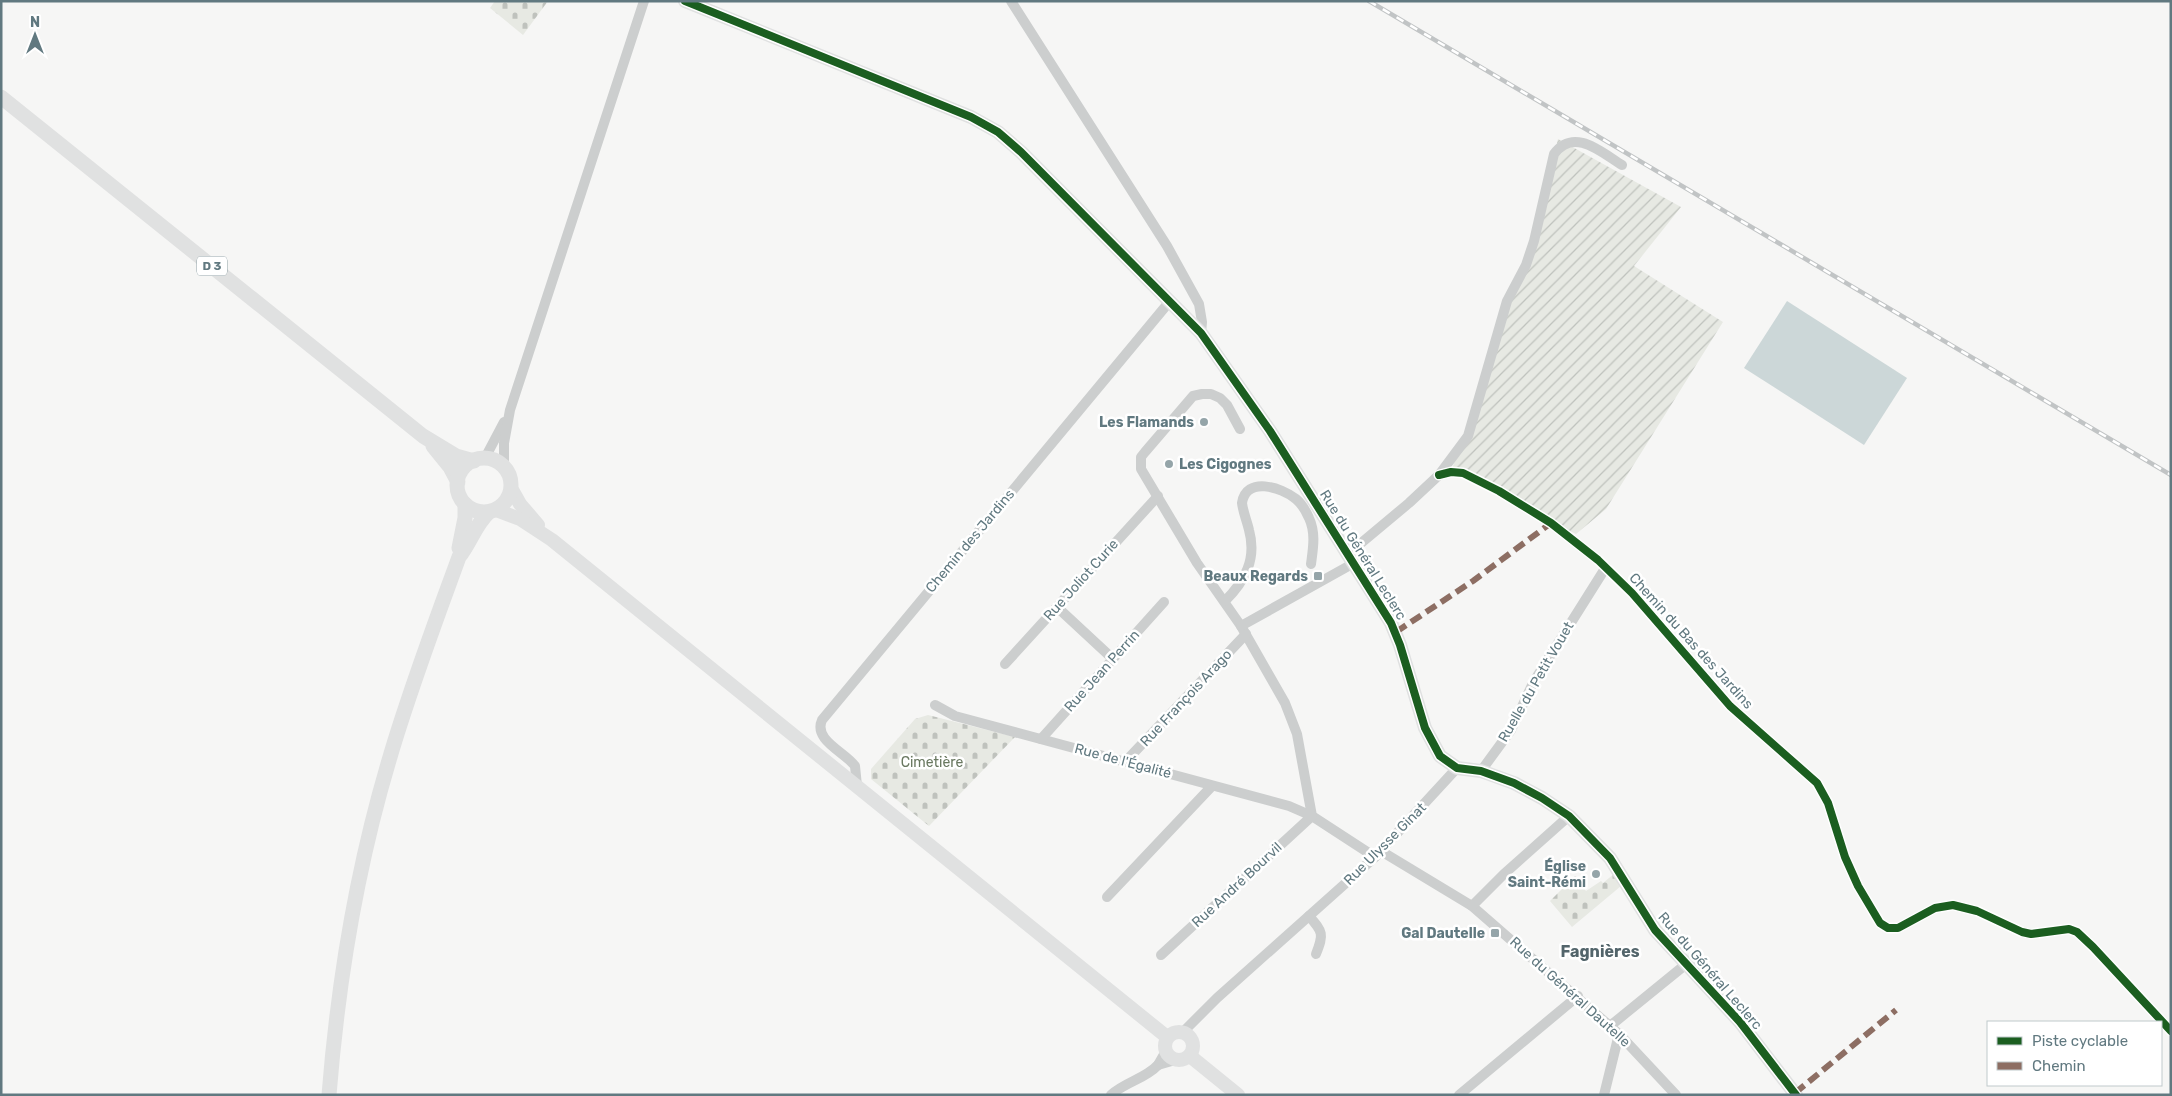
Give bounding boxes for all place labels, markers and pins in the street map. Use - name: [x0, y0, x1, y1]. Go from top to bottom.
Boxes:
- place label: Les Flamands: [1099, 414, 1194, 431]
- marker: Les Flamands: [1198, 416, 1210, 428]
- place label: Les Cigognes: [1179, 456, 1272, 473]
- marker: Les Cigognes: [1163, 458, 1175, 470]
- place label: Beaux Regards: [1203, 568, 1308, 585]
- marker: Beaux Regards: [1312, 570, 1324, 582]
- place label: Église Saint-Rémi: [1508, 857, 1586, 891]
- marker: Église Saint-Rémi: [1590, 868, 1602, 880]
- place label: Gal Dautelle: [1401, 925, 1485, 942]
- marker: Gal Dautelle: [1489, 927, 1501, 939]

